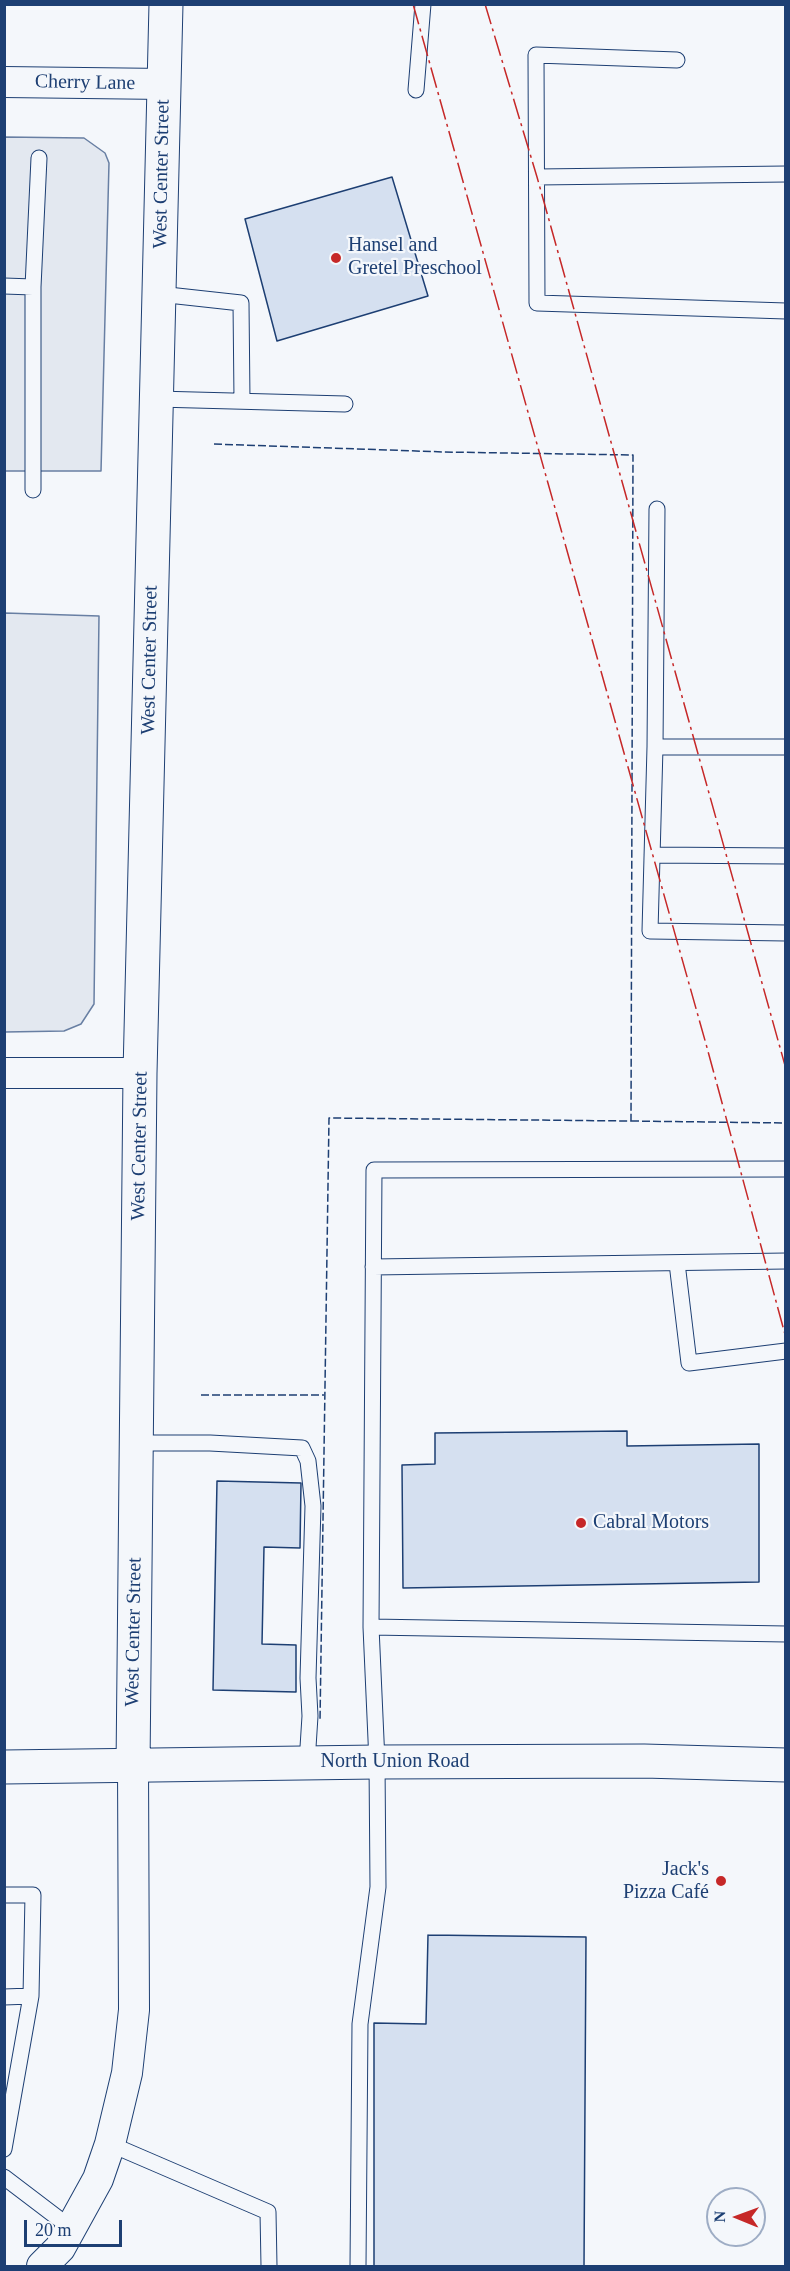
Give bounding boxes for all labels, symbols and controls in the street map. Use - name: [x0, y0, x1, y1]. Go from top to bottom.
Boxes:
- street label: Cherry Lane: [35, 70, 135, 96]
- street label: West Center Street: [149, 99, 175, 249]
- place label: Hansel and Gretel Preschool: [348, 234, 482, 281]
- marker: Hansel and Gretel Preschool: [329, 251, 343, 265]
- street label: West Center Street: [137, 585, 163, 735]
- street label: West Center Street: [127, 1071, 153, 1221]
- place label: Cabral Motors: [593, 1511, 709, 1535]
- marker: Cabral Motors: [574, 1516, 588, 1530]
- street label: West Center Street: [121, 1557, 147, 1707]
- street label: North Union Road: [321, 1750, 469, 1774]
- place label: Jack's Pizza Café: [623, 1858, 709, 1905]
- marker: Jack's Pizza Café: [714, 1874, 728, 1888]
- north arrow: [706, 2187, 766, 2247]
- scale bar: [27, 2208, 124, 2246]
- text: N: [711, 2211, 728, 2223]
- text: 20 m: [35, 2220, 72, 2240]

